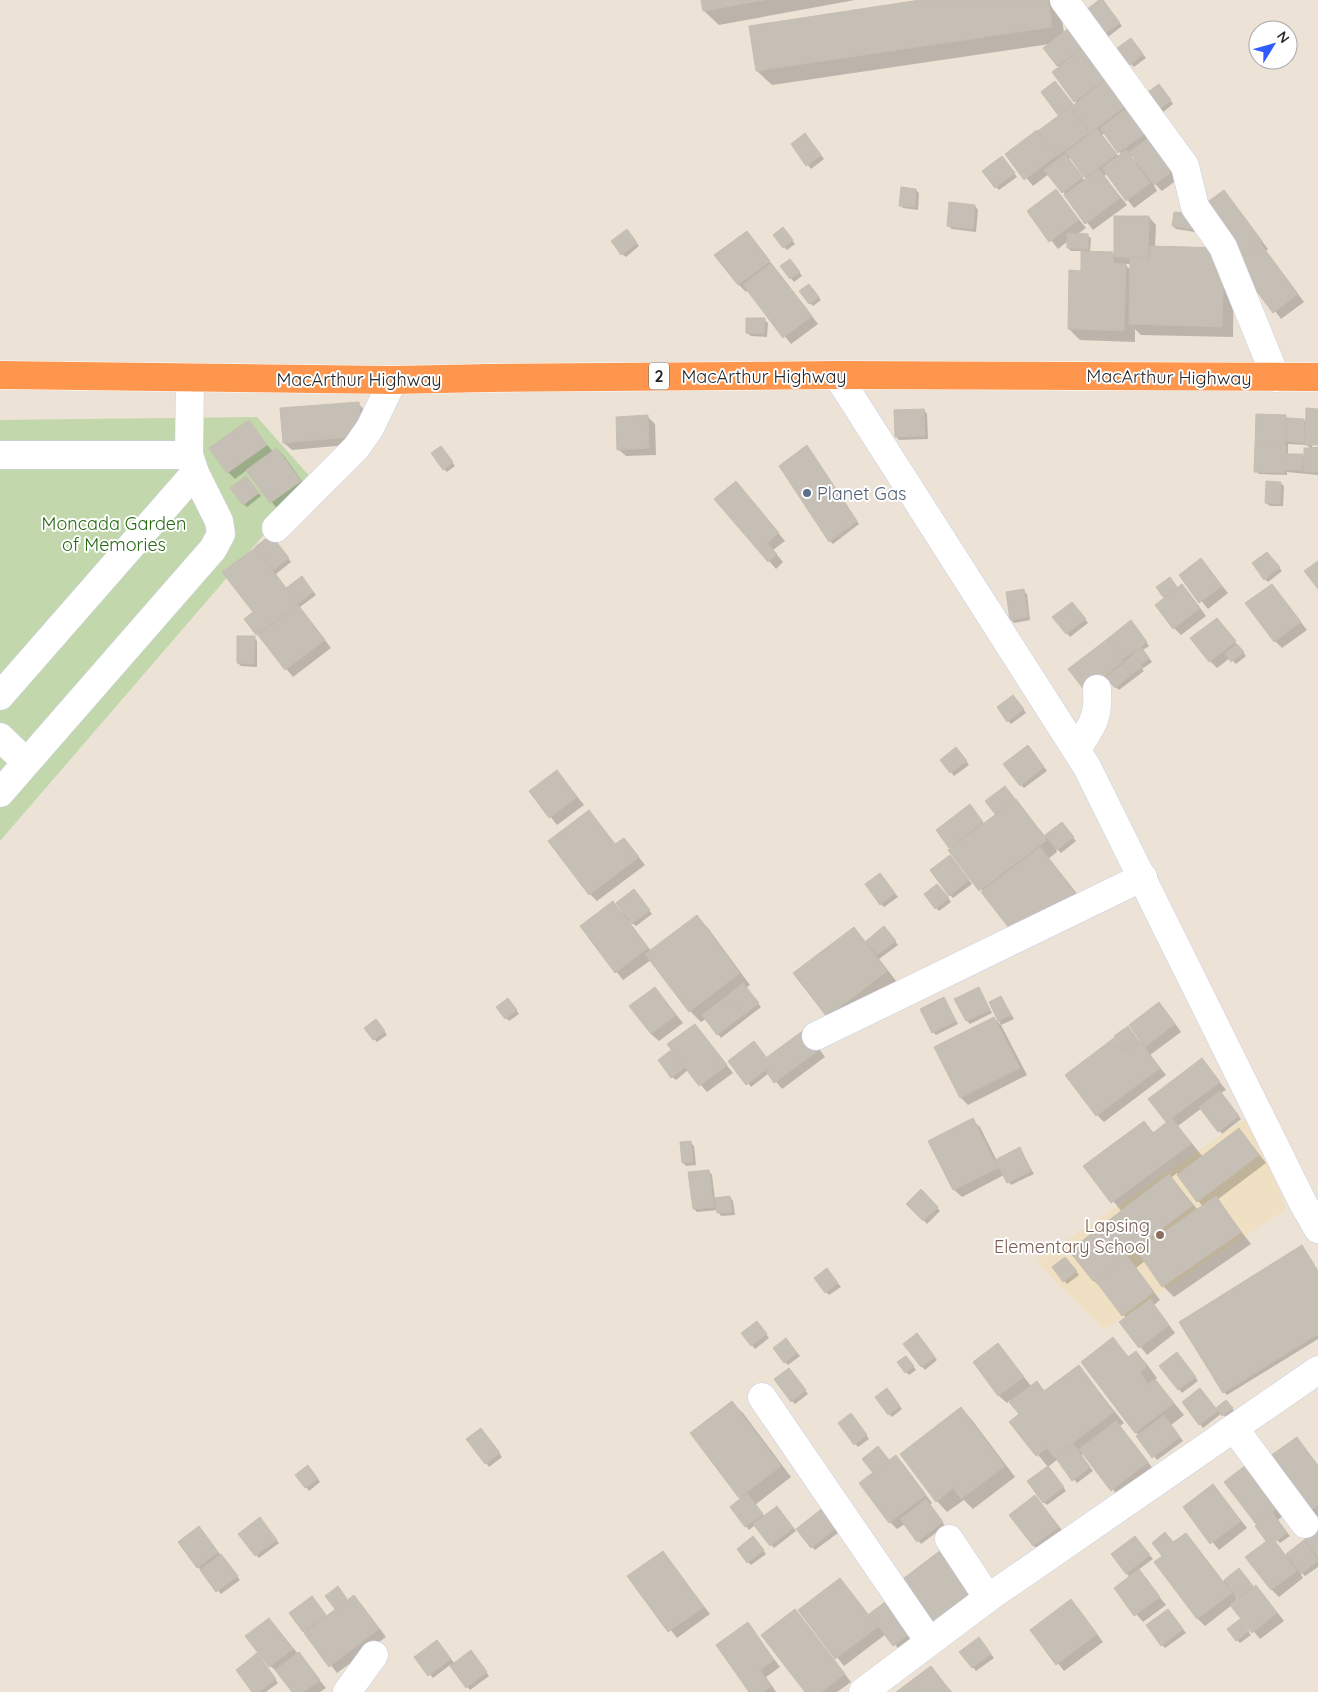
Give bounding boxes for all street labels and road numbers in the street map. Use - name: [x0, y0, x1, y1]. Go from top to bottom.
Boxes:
- road number: 2: [649, 362, 669, 390]
- street label: MacArthur Highway: [1086, 364, 1252, 390]
- street label: MacArthur Highway: [681, 365, 847, 388]
- street label: MacArthur Highway: [276, 368, 442, 391]

